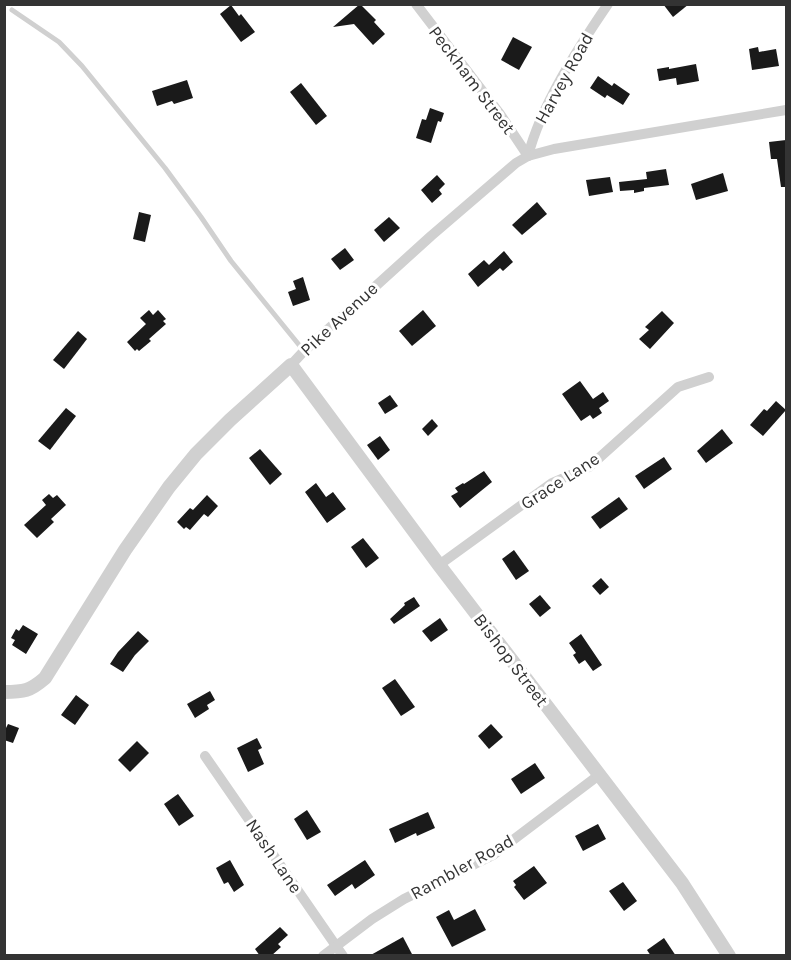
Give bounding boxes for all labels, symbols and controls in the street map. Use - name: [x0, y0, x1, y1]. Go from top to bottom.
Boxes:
- street label: Peckham Street: [424, 21, 520, 139]
- street label: Harvey Road: [530, 29, 598, 127]
- street label: Pike Avenue: [296, 277, 382, 361]
- street label: Grace Lane: [517, 447, 603, 515]
- street label: Bishop Street: [469, 609, 553, 711]
- street label: Nash Lane: [241, 815, 307, 897]
- street label: Rambler Road: [406, 830, 518, 904]

